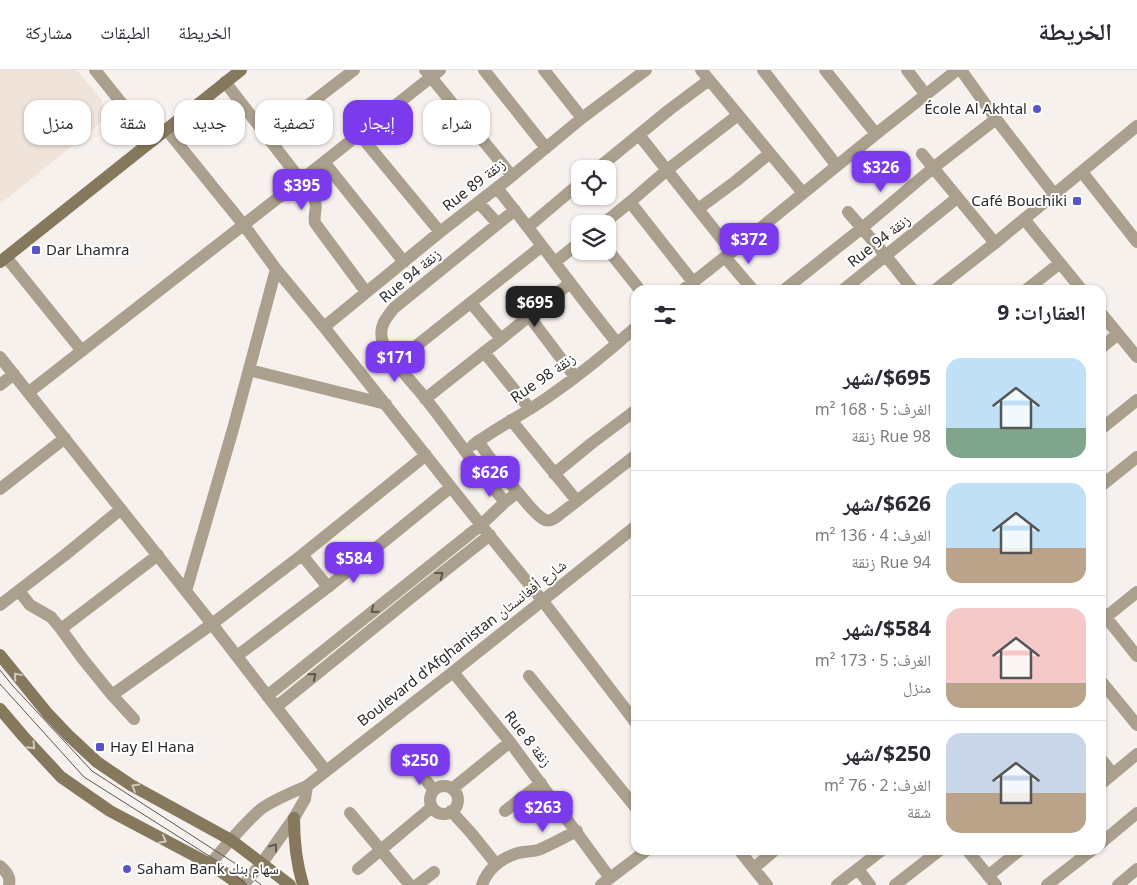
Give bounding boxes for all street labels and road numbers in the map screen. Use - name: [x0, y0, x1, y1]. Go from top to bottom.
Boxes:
- street label: Rue 89 زنقة: [438, 153, 509, 215]
- street label: Rue 94 زنقة: [843, 209, 914, 271]
- street label: Rue 94 زنقة: [374, 243, 444, 307]
- street label: Rue 98 زنقة: [506, 347, 579, 407]
- street label: Boulevard d'Afghanistan شارع أفغانستان: [353, 554, 571, 731]
- street label: Rue 8 زنقة: [501, 706, 557, 771]

